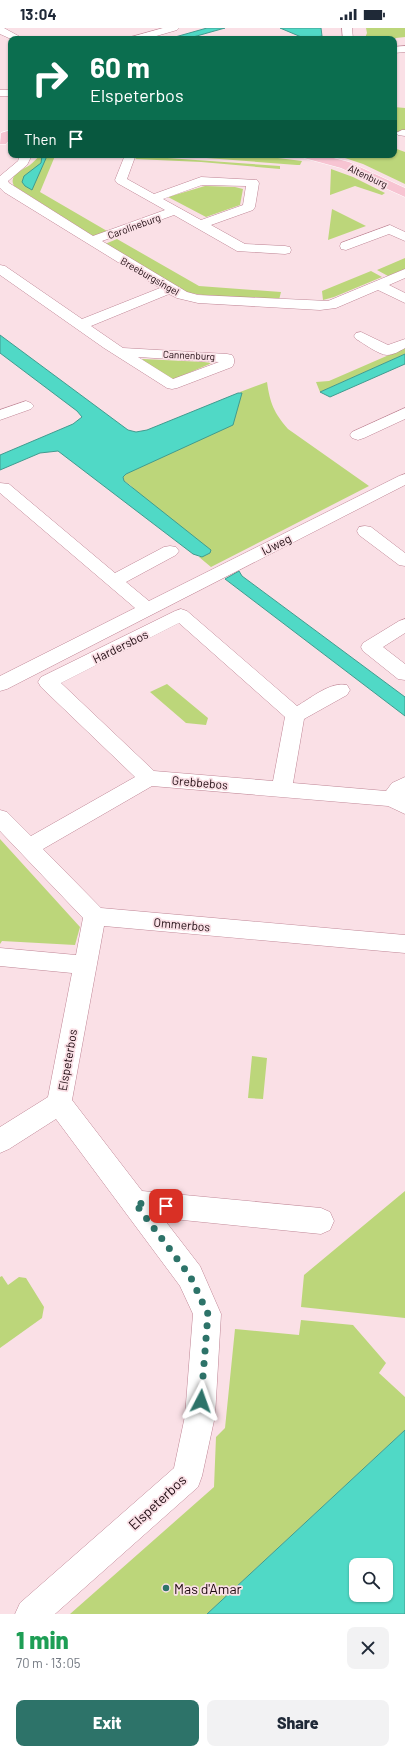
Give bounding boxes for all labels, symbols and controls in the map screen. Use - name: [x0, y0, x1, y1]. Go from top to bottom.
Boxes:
- text: 13:04: [20, 5, 57, 23]
- text: 60 m: [90, 50, 150, 84]
- icon: right: [24, 52, 76, 104]
- text: Elspeterbos: [90, 84, 184, 106]
- icon: arrive: [65, 128, 87, 150]
- text: Then: [24, 130, 57, 148]
- street label: Altenburg: [346, 162, 390, 190]
- street label: Carolineburg: [106, 211, 162, 241]
- street label: Breeburgsingel: [118, 254, 182, 298]
- street label: Cannenburg: [163, 348, 215, 362]
- street label: IJweg: [259, 531, 293, 557]
- street label: Hardersbos: [90, 626, 150, 665]
- street label: Grebbebos: [171, 773, 229, 791]
- street label: Ommerbos: [153, 915, 211, 933]
- street label: Elspeterbos: [55, 1028, 79, 1092]
- pin: [149, 1189, 183, 1223]
- icon: arrive: [155, 1195, 177, 1217]
- position arrow: [180, 1380, 222, 1422]
- street label: Elspeterbos: [125, 1471, 190, 1533]
- map controls: [349, 1558, 393, 1602]
- button: search: [349, 1558, 393, 1602]
- place label: Mas d'Amar: [174, 1580, 242, 1597]
- marker: Mas d'Amar: [161, 1583, 171, 1593]
- text: 1 min: [16, 1625, 69, 1654]
- button: close: [347, 1627, 389, 1669]
- text: 70 m · 13:05: [16, 1655, 80, 1671]
- button: Exit: [16, 1700, 199, 1746]
- button: Share: [207, 1700, 389, 1746]

